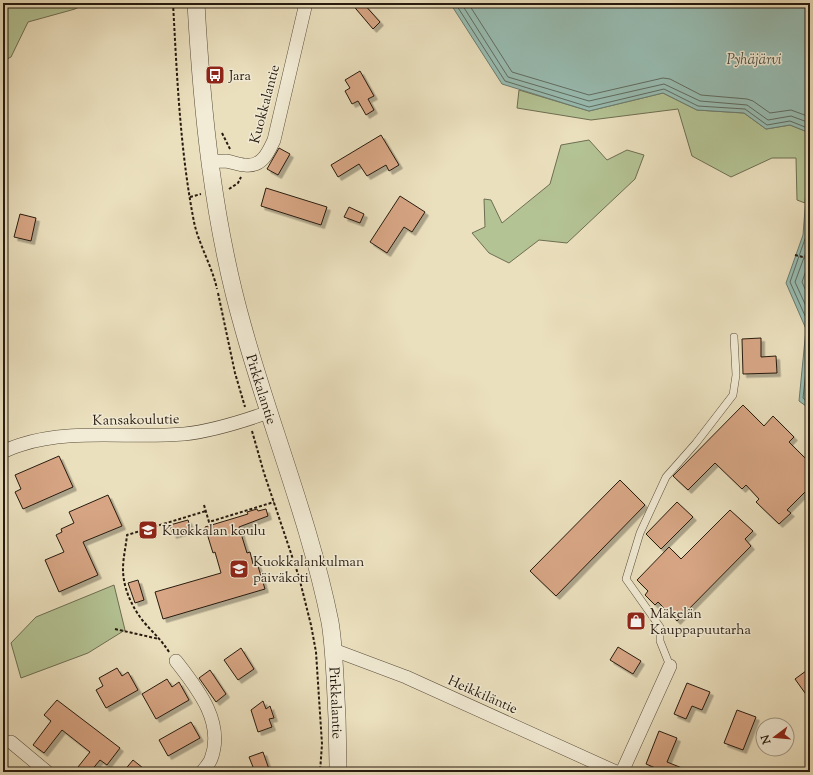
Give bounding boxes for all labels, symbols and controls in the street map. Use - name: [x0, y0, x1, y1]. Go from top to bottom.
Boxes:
- water label: Pyhäjärvi: [726, 50, 782, 71]
- street label: Kuokkalantie: [246, 63, 286, 146]
- bus stop icon: Jara: [204, 64, 226, 86]
- place label: Jara: [228, 67, 252, 87]
- street label: Pirkkalantie: [239, 352, 280, 427]
- street label: Kansakoulutie: [92, 410, 180, 432]
- school or university icon: Kuokkalan koulu: [137, 519, 159, 541]
- place label: Kuokkalan koulu: [162, 522, 266, 542]
- place label: Kuokkalankulman päiväkoti: [253, 553, 364, 589]
- school or university icon: Kuokkalankulman päiväkoti: [228, 558, 250, 580]
- place label: Mäkelän Kauppapuutarha: [650, 605, 752, 641]
- shop icon: Mäkelän Kauppapuutarha: [625, 610, 647, 632]
- street label: Pirkkalantie: [322, 666, 346, 739]
- street label: Heikkiläntie: [444, 672, 520, 720]
- north arrow: [755, 717, 795, 757]
- text: N: [757, 733, 776, 747]

